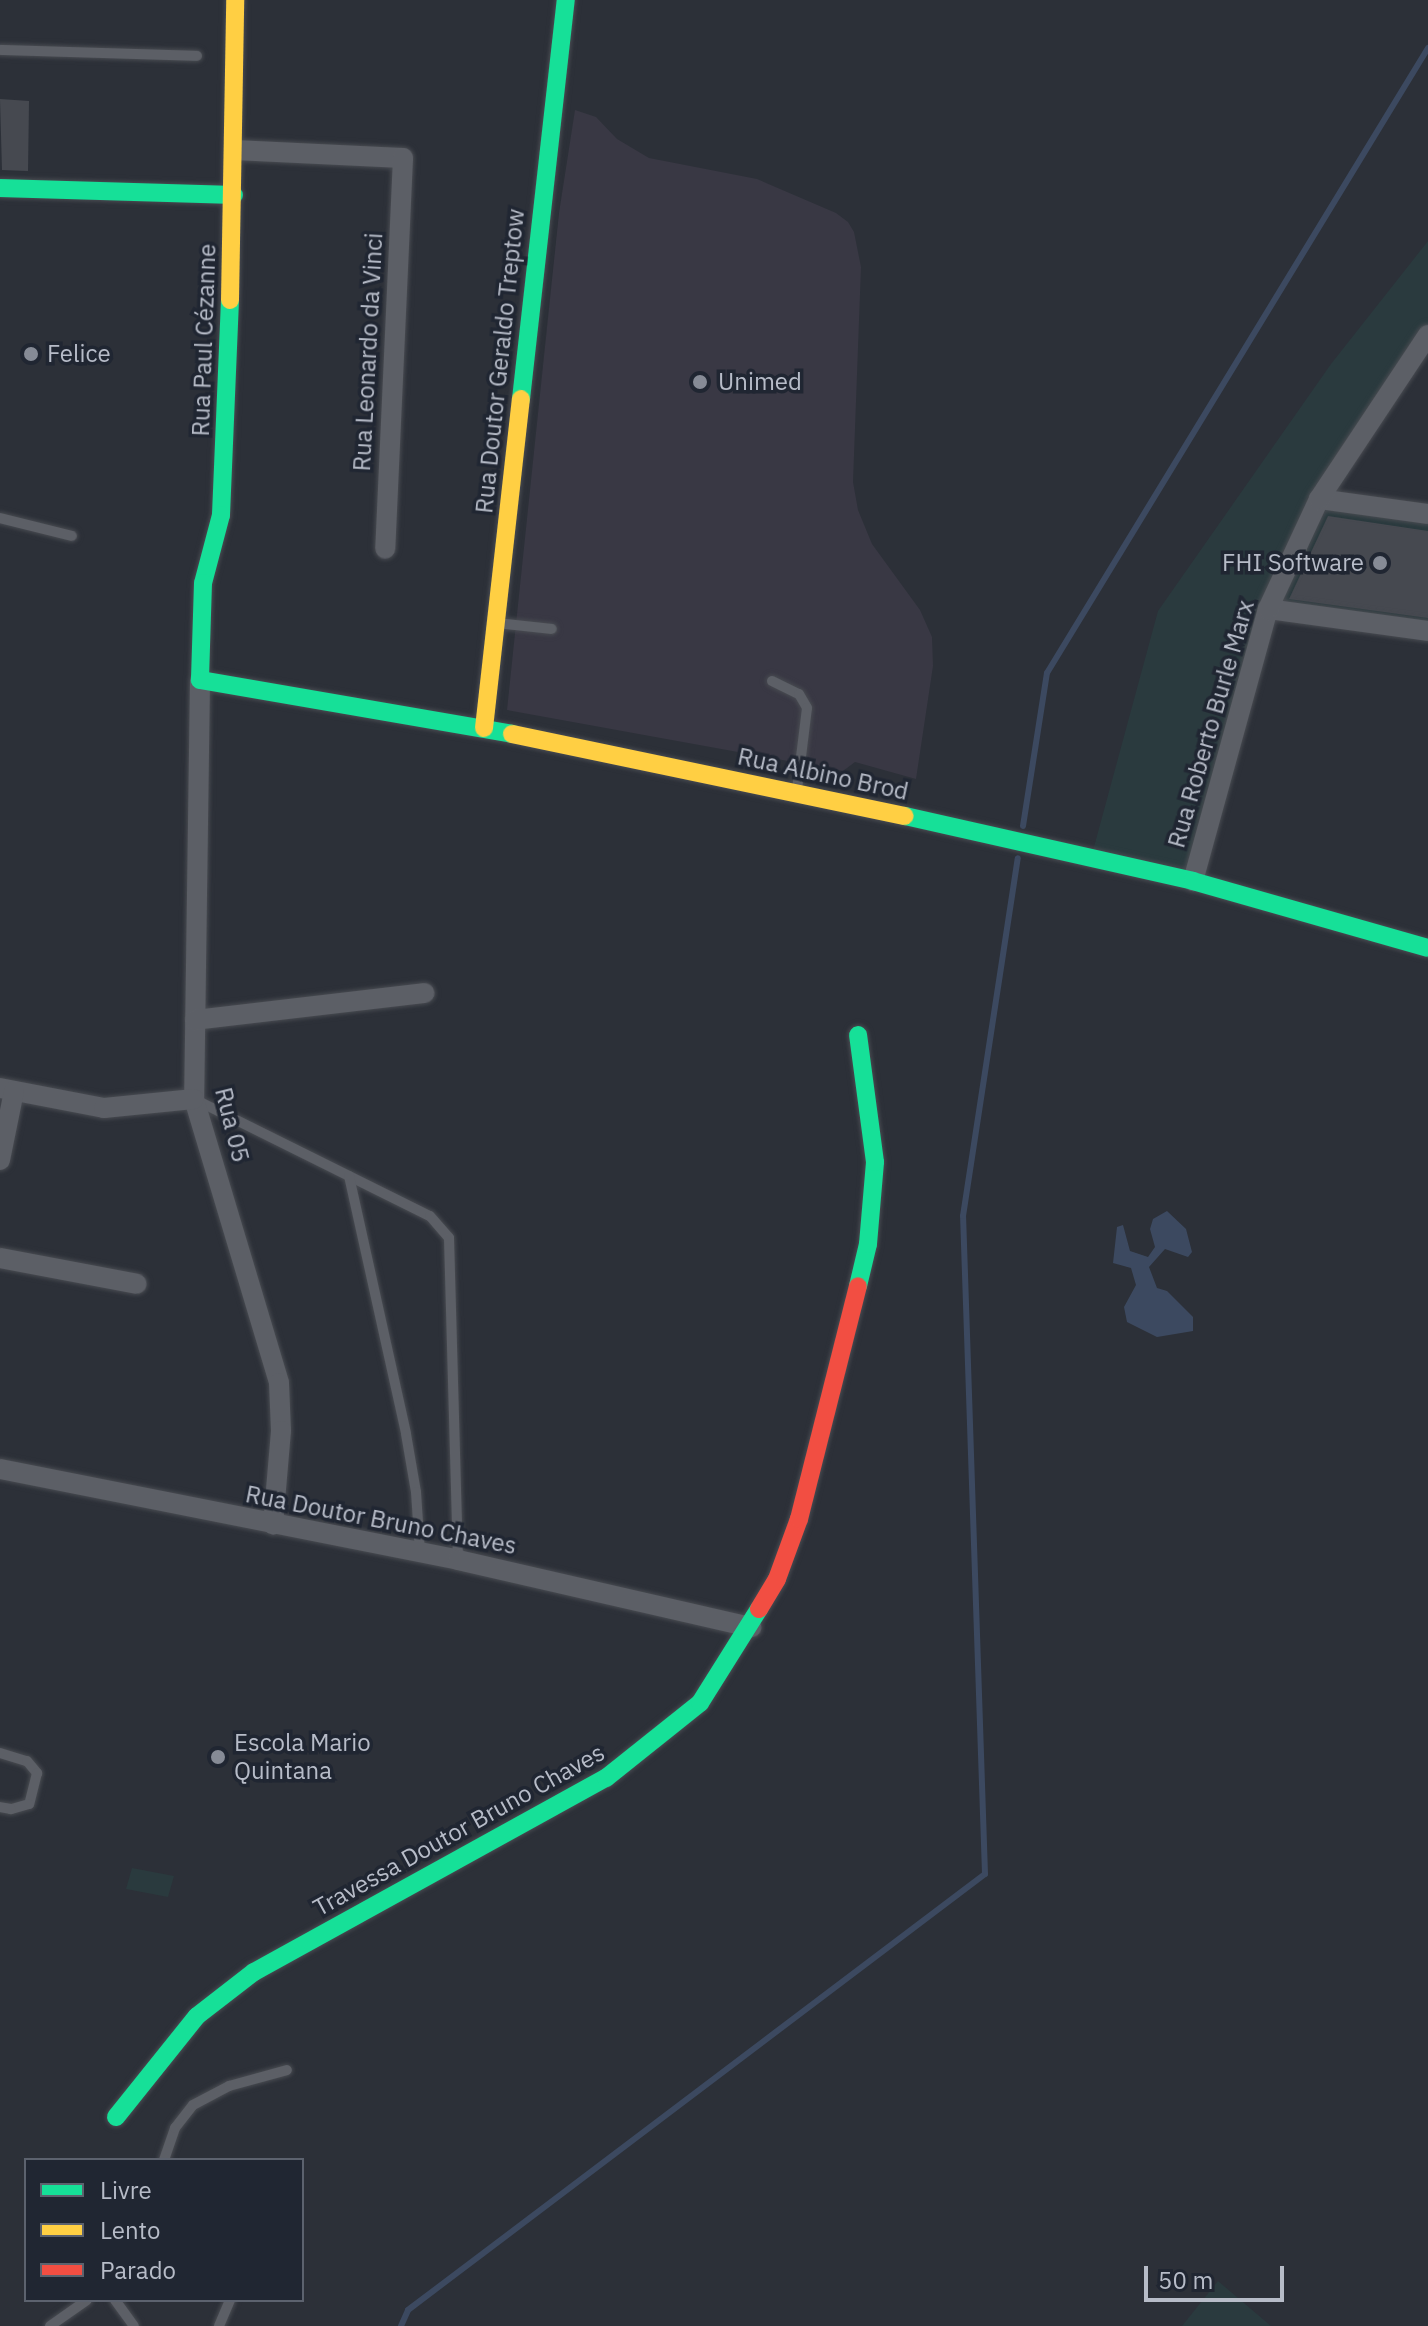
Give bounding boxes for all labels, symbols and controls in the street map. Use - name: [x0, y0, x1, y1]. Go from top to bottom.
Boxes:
- street label: Rua Doutor Geraldo Treptow: [470, 207, 530, 515]
- street label: Rua Leonardo da Vinci: [347, 232, 389, 472]
- street label: Rua Paul Cézanne: [186, 243, 222, 437]
- place label: Felice: [47, 340, 111, 368]
- marker: Felice: [22, 345, 40, 363]
- place label: Unimed: [718, 368, 802, 396]
- marker: Unimed: [689, 371, 711, 393]
- place label: FHI Software: [1222, 549, 1364, 577]
- marker: FHI Software: [1371, 554, 1389, 572]
- street label: Rua Roberto Burle Marx: [1162, 597, 1260, 851]
- street label: Rua Albino Brod: [735, 742, 911, 806]
- street label: Rua 05: [209, 1085, 255, 1165]
- street label: Rua Doutor Bruno Chaves: [243, 1480, 519, 1560]
- place label: Escola Mario Quintana: [234, 1729, 371, 1785]
- street label: Travessa Doutor Bruno Chaves: [308, 1738, 610, 1922]
- marker: Escola Mario Quintana: [209, 1748, 227, 1766]
- legend: [24, 2158, 304, 2302]
- text: Livre: [100, 2174, 152, 2206]
- text: Lento: [100, 2214, 160, 2246]
- scale bar: [1148, 2250, 1288, 2300]
- text: Parado: [100, 2254, 176, 2286]
- text: 50 m: [1158, 2264, 1213, 2296]

